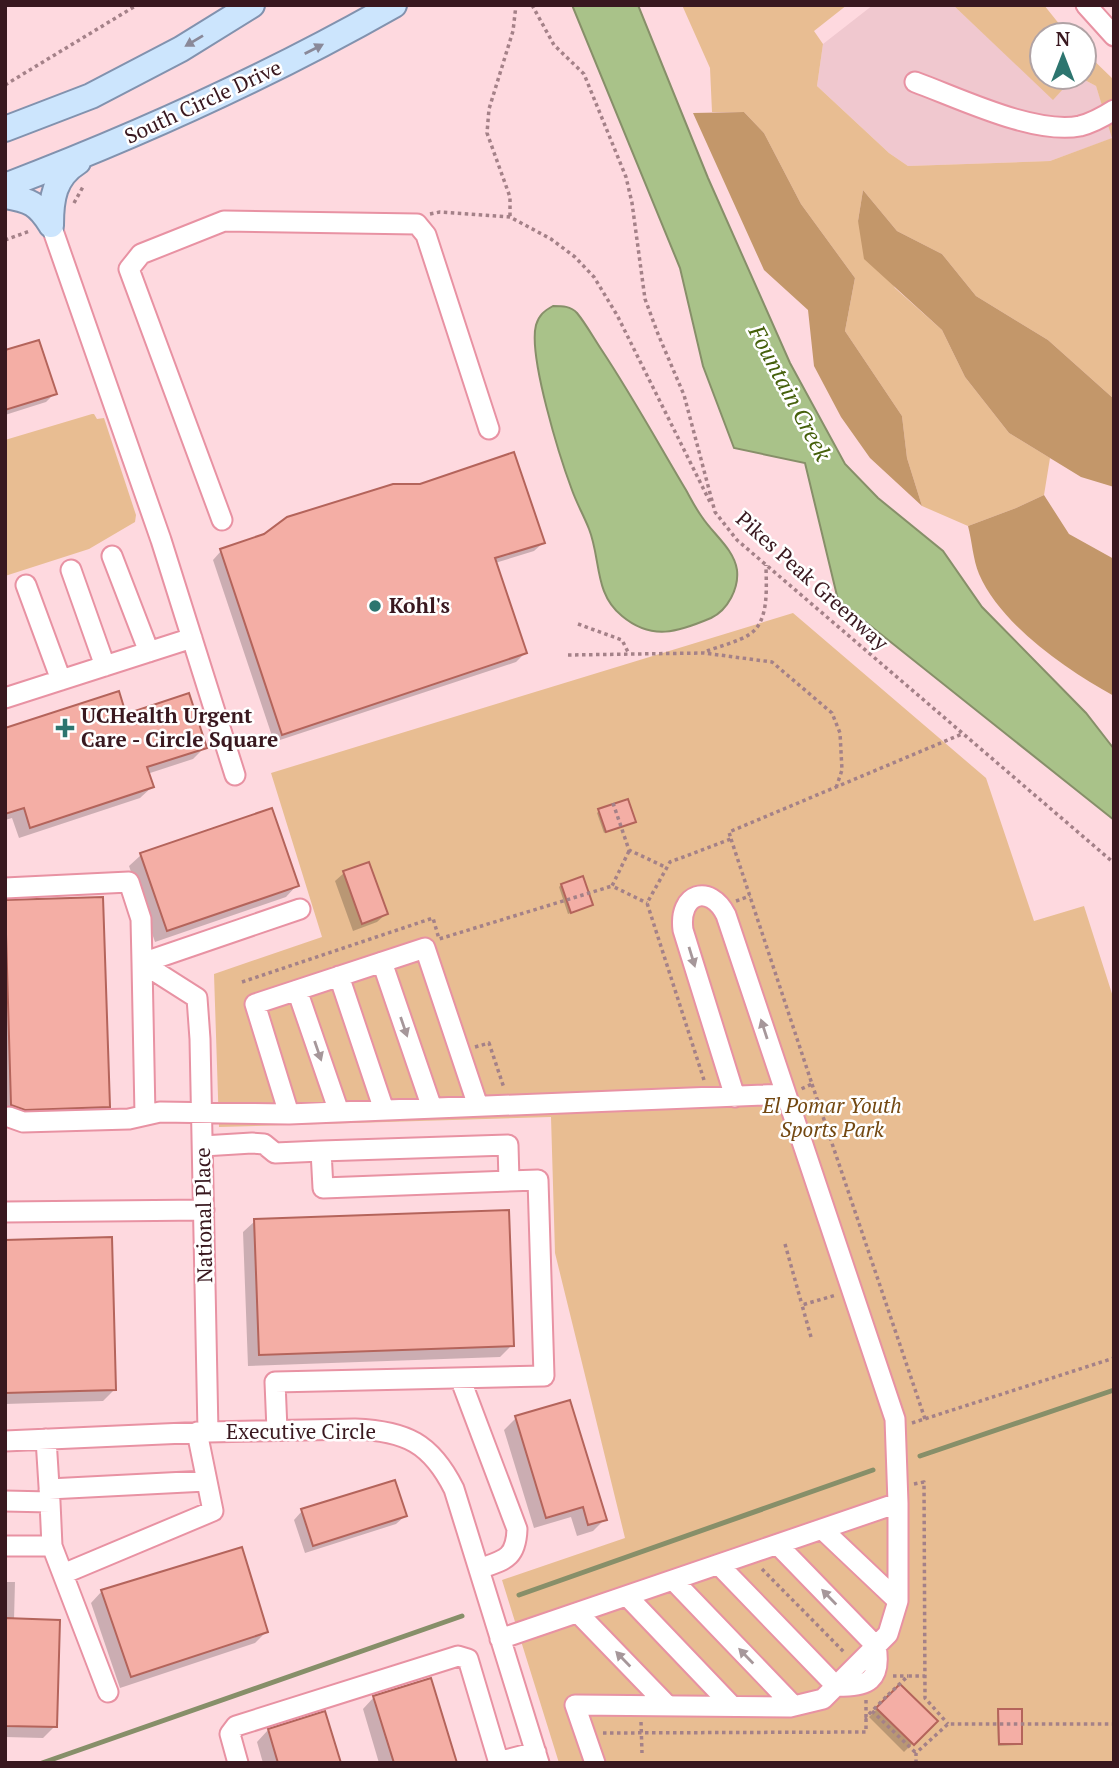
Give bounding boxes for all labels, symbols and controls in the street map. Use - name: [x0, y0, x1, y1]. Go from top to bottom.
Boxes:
- north arrow: [1028, 21, 1098, 91]
- text: N: [1056, 26, 1071, 51]
- one-way arrow: [184, 34, 204, 47]
- one-way arrow: [304, 44, 324, 55]
- street label: South Circle Drive: [120, 52, 285, 150]
- water label: Fountain Creek: [741, 319, 840, 467]
- street label: Pikes Peak Greenway: [731, 504, 895, 656]
- place label: Kohl's: [389, 591, 450, 619]
- marker: Kohl's: [367, 598, 383, 614]
- place label: UCHealth Urgent Care - Circle Square: [81, 701, 278, 753]
- marker: UCHealth Urgent Care - Circle Square: [55, 718, 75, 738]
- one-way arrow: [687, 947, 698, 968]
- one-way arrow: [399, 1016, 410, 1037]
- one-way arrow: [758, 1019, 769, 1040]
- one-way arrow: [313, 1040, 324, 1061]
- park label: El Pomar Youth Sports Park: [761, 1091, 902, 1143]
- street label: National Place: [188, 1147, 218, 1283]
- street label: Executive Circle: [226, 1417, 376, 1445]
- one-way arrow: [820, 1588, 837, 1605]
- one-way arrow: [738, 1648, 755, 1665]
- one-way arrow: [615, 1651, 631, 1667]

